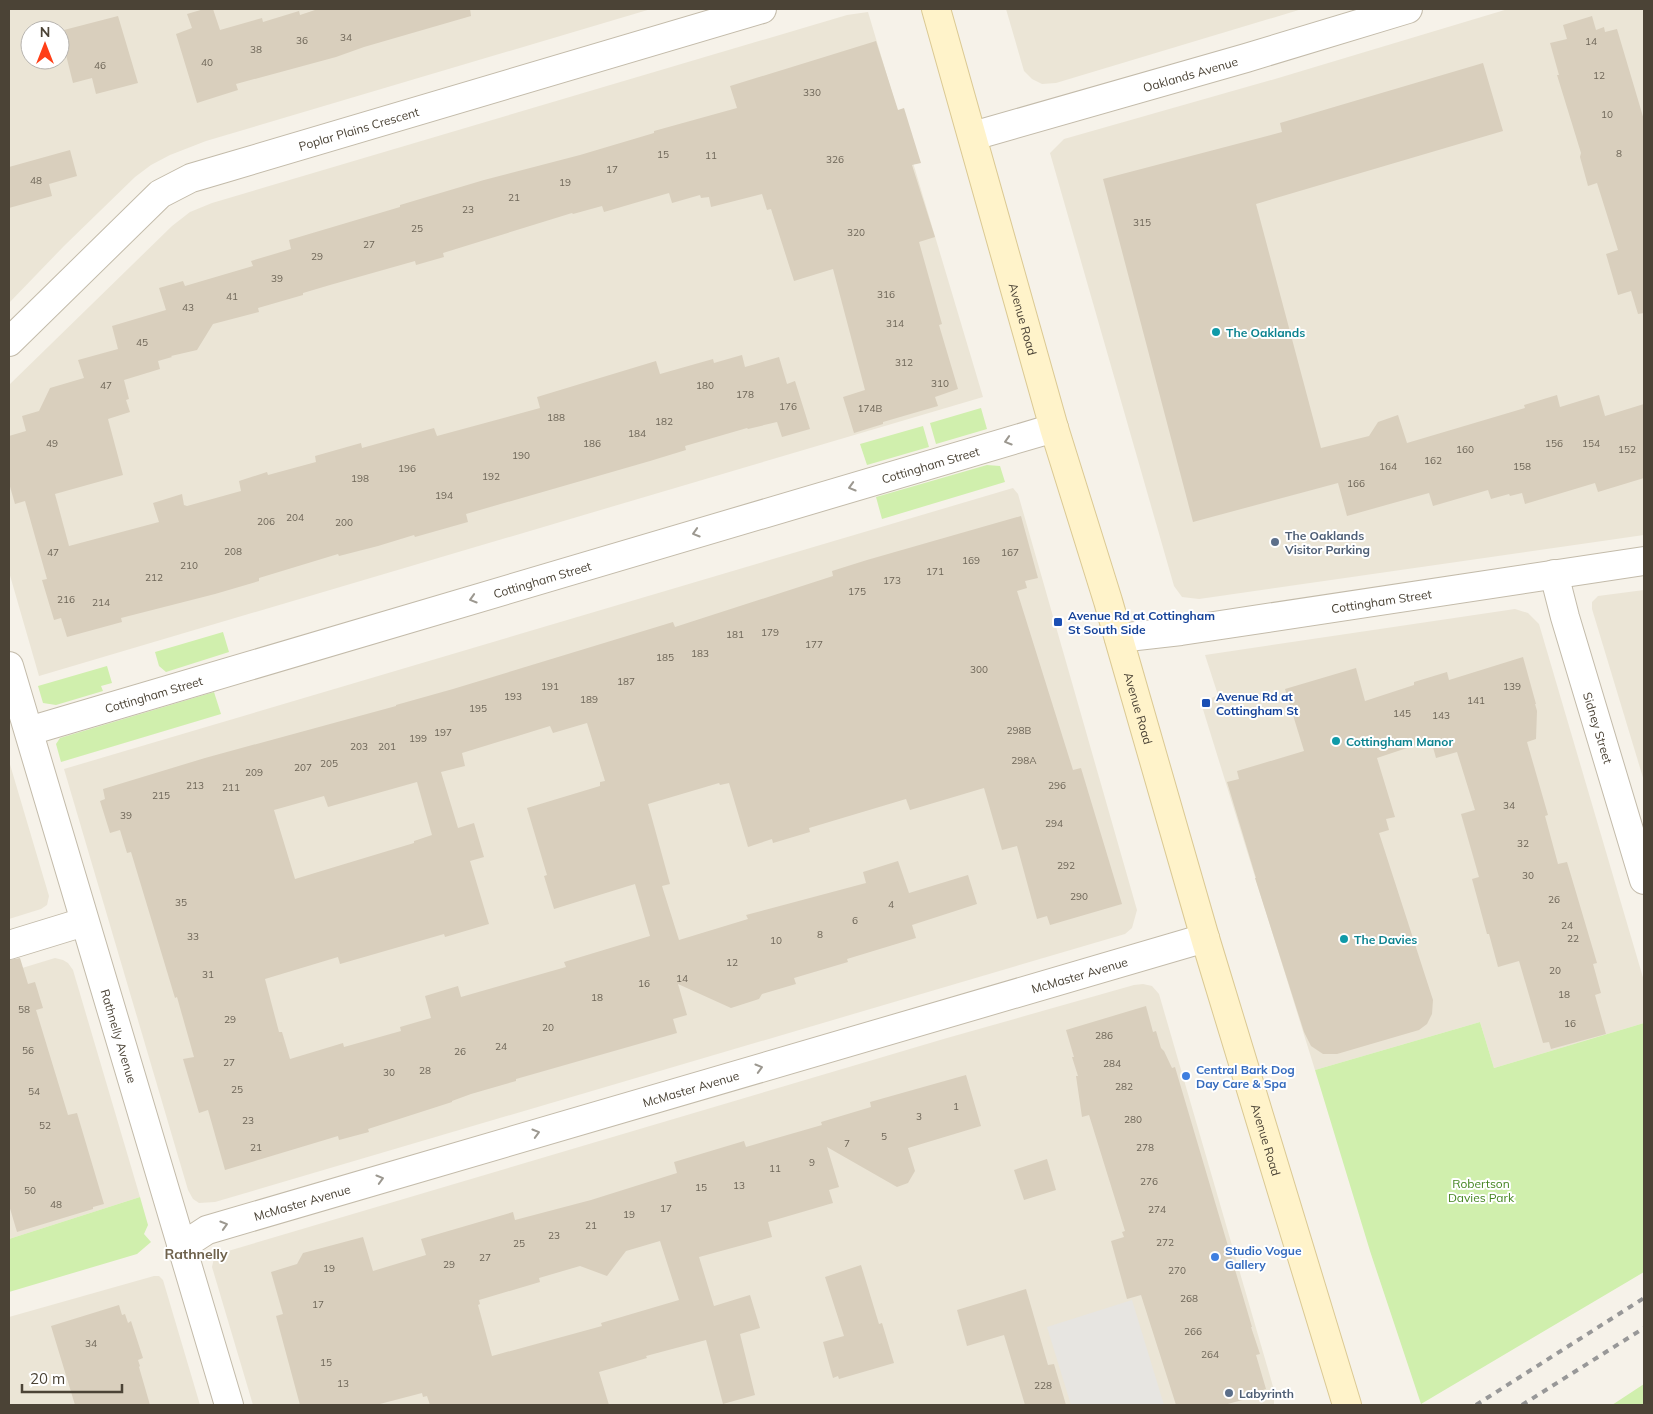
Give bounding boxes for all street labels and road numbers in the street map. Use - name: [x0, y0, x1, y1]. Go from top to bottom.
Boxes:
- street label: Oaklands Avenue: [1141, 53, 1239, 95]
- street label: Poplar Plains Crescent: [297, 104, 420, 153]
- street label: Avenue Road: [1006, 281, 1041, 357]
- street label: Cottingham Street: [880, 443, 981, 486]
- street label: Cottingham Street: [491, 558, 593, 601]
- street label: Cottingham Street: [1330, 586, 1432, 616]
- street label: Avenue Road: [1121, 670, 1156, 746]
- street label: Cottingham Street: [103, 673, 204, 716]
- street label: Sidney Street: [1580, 690, 1616, 765]
- street label: McMaster Avenue: [1029, 954, 1129, 996]
- street label: Rathnelly Avenue: [98, 987, 140, 1085]
- street label: McMaster Avenue: [641, 1067, 741, 1110]
- street label: Avenue Road: [1248, 1102, 1284, 1177]
- street label: McMaster Avenue: [252, 1181, 352, 1223]

